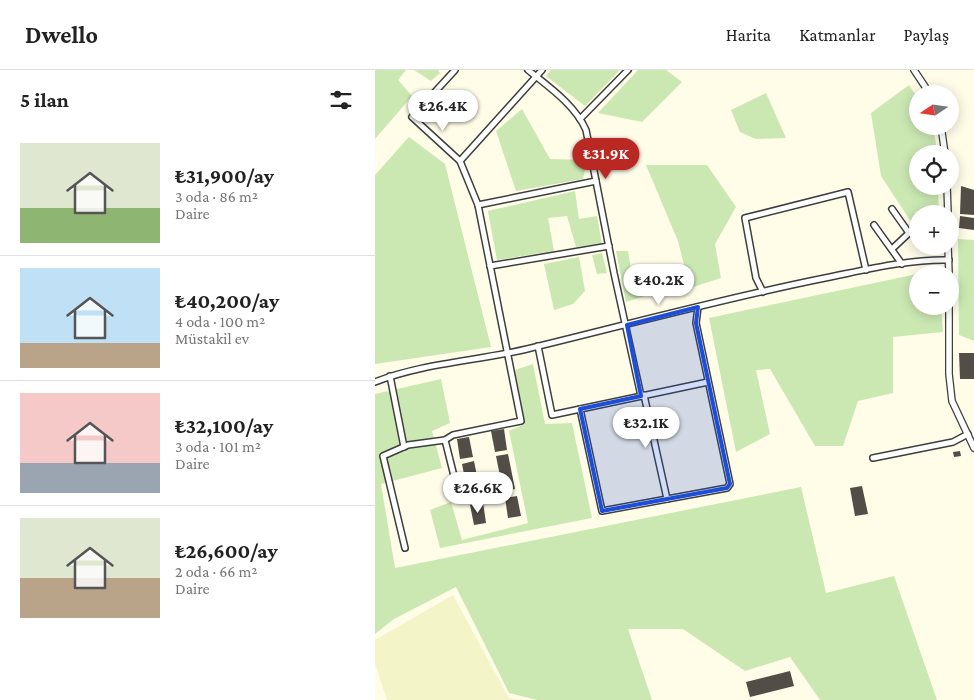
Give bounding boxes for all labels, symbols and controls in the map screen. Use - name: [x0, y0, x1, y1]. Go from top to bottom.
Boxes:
- text: Dwello: [25, 21, 98, 48]
- text: Harita: [726, 25, 771, 45]
- text: Katmanlar: [799, 25, 876, 45]
- text: Paylaş: [904, 25, 949, 45]
- north arrow: [909, 85, 959, 135]
- map controls: [909, 85, 959, 315]
- icon: filters: [327, 86, 355, 114]
- text: 5 ilan: [20, 88, 69, 112]
- pin: ₺26.4K: [402, 90, 484, 132]
- text: ₺26.4K: [419, 97, 467, 114]
- pin: ₺31.9K: [565, 138, 647, 180]
- text: ₺31.9K: [583, 145, 629, 162]
- button: locate: [909, 145, 959, 195]
- icon: home: [60, 163, 120, 223]
- text: ₺31,900/ay: [175, 164, 274, 188]
- text: 3 oda · 86 m²: [175, 188, 258, 205]
- text: Daire: [175, 205, 210, 222]
- button: +: [909, 205, 959, 255]
- pin: ₺40.2K: [618, 264, 700, 306]
- button: −: [909, 265, 959, 315]
- text: ₺40.2K: [634, 271, 684, 288]
- icon: home: [60, 288, 120, 348]
- text: ₺40,200/ay: [175, 289, 279, 313]
- text: 4 oda · 100 m²: [175, 313, 265, 330]
- text: Müstakil ev: [175, 330, 249, 347]
- pin: ₺32.1K: [605, 406, 687, 449]
- icon: home: [60, 413, 120, 473]
- text: ₺32,100/ay: [175, 414, 273, 438]
- text: ₺32.1K: [624, 414, 668, 431]
- text: 3 oda · 101 m²: [175, 438, 261, 455]
- text: Daire: [175, 455, 210, 472]
- pin: ₺26.6K: [437, 472, 519, 514]
- text: ₺26.6K: [454, 479, 502, 496]
- icon: home: [60, 538, 120, 598]
- text: ₺26,600/ay: [175, 539, 278, 563]
- text: 2 oda · 66 m²: [175, 563, 258, 580]
- text: Daire: [175, 580, 210, 597]

